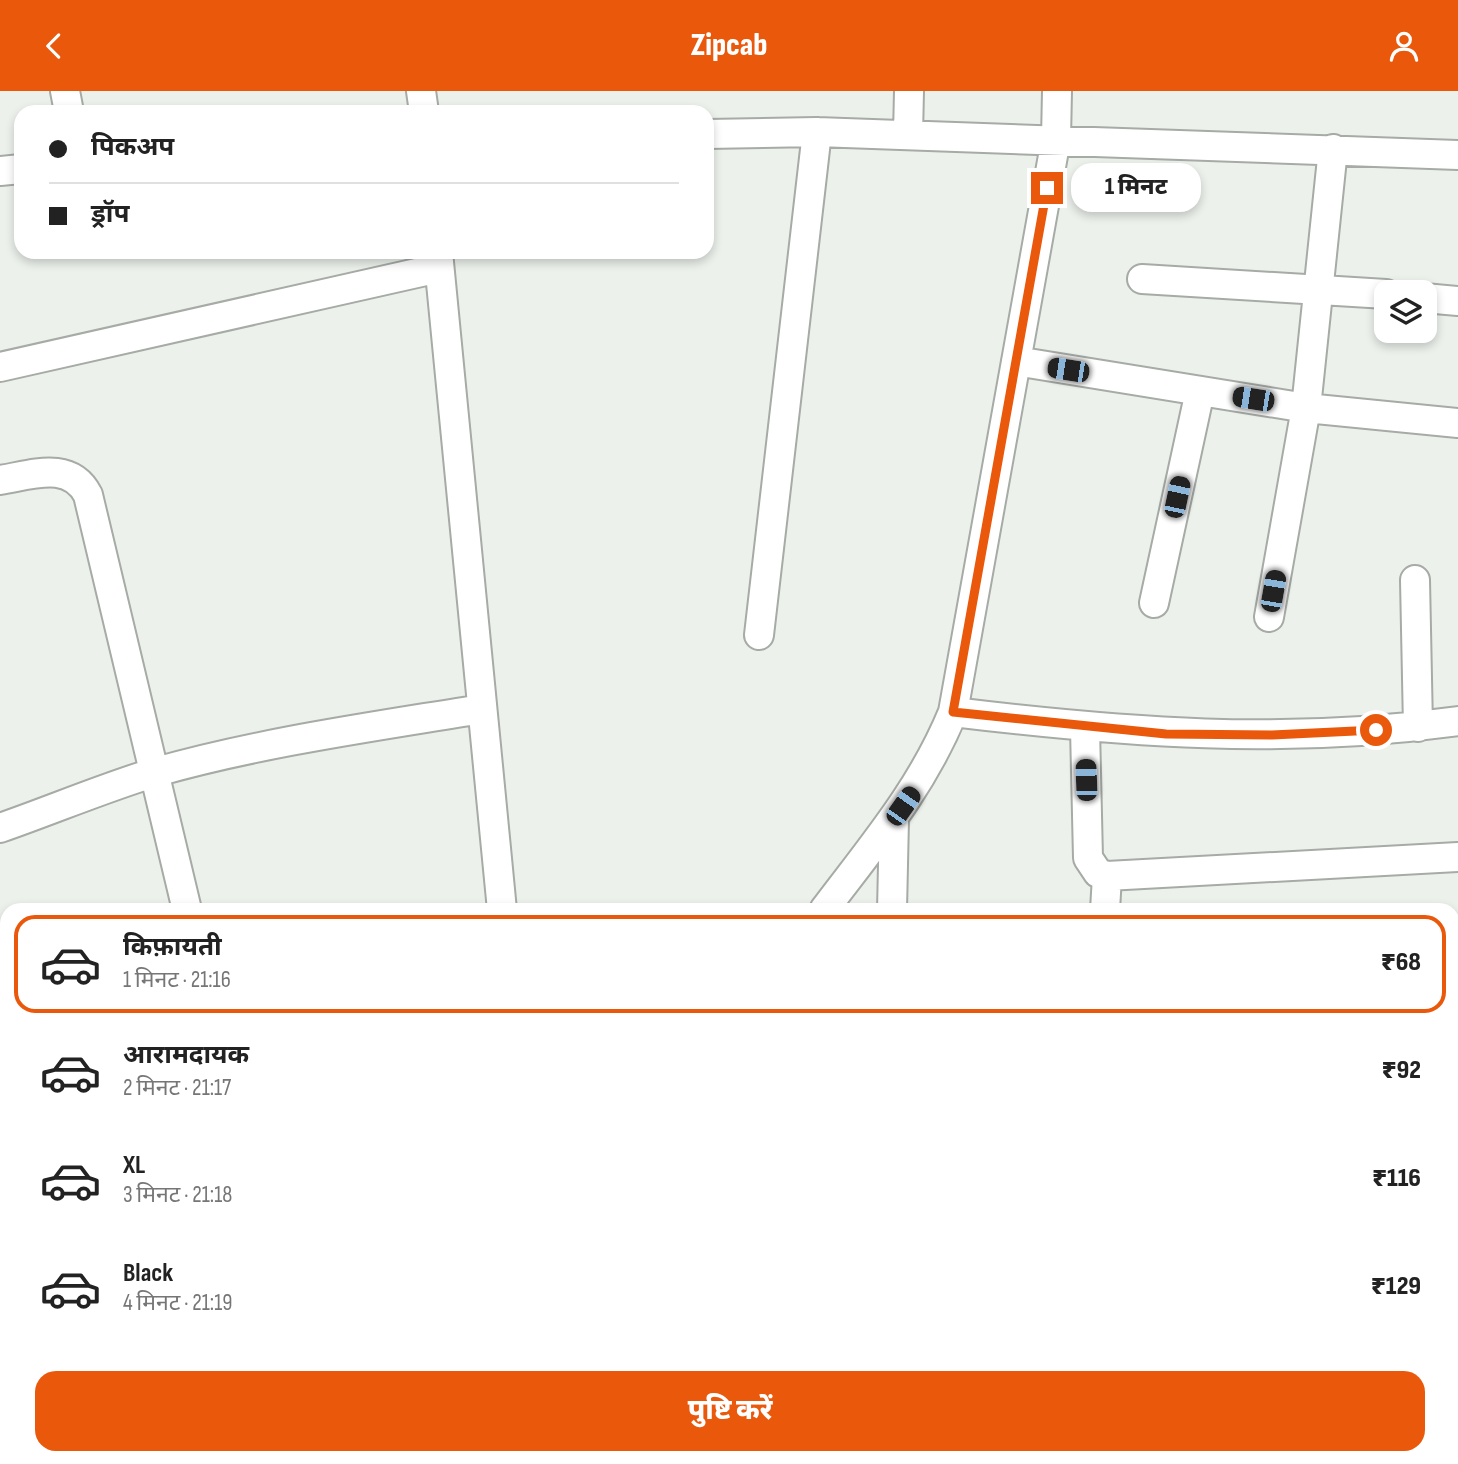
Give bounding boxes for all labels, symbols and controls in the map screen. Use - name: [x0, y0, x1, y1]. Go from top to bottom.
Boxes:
- text: Zipcab: [691, 26, 767, 65]
- icon: back: [35, 27, 73, 65]
- icon: person: [1385, 27, 1423, 65]
- text: पिकअप: [91, 132, 174, 163]
- callout: 1 मिनट: [1072, 163, 1201, 213]
- route end: [1031, 172, 1063, 204]
- text: 1 मिनट: [1105, 173, 1167, 201]
- text: ड्रॉप: [91, 199, 129, 230]
- map controls: [1374, 280, 1437, 343]
- button: layers: [1374, 280, 1437, 343]
- car: [1046, 356, 1091, 384]
- car: [1231, 385, 1276, 413]
- car: [1163, 474, 1192, 520]
- car: [1260, 568, 1287, 614]
- route start: [1360, 714, 1392, 746]
- car: [1075, 759, 1098, 801]
- car: [883, 783, 924, 829]
- text: किफ़ायती: [123, 932, 222, 963]
- icon: car: [39, 933, 102, 996]
- text: ₹68: [1381, 947, 1421, 978]
- text: 1 मिनट · 21:16: [123, 966, 231, 994]
- text: आरामदायक: [123, 1040, 249, 1071]
- icon: car: [39, 1041, 102, 1104]
- text: ₹92: [1382, 1055, 1421, 1086]
- text: 2 मिनट · 21:17: [123, 1074, 231, 1102]
- icon: car: [39, 1149, 102, 1212]
- text: XL: [123, 1150, 145, 1181]
- text: ₹116: [1372, 1163, 1421, 1194]
- text: 3 मिनट · 21:18: [123, 1181, 232, 1209]
- icon: car: [39, 1257, 102, 1320]
- text: Black: [123, 1258, 173, 1289]
- text: ₹129: [1371, 1271, 1421, 1302]
- text: 4 मिनट · 21:19: [123, 1289, 232, 1317]
- button: पुष्टि करें: [35, 1371, 1425, 1451]

